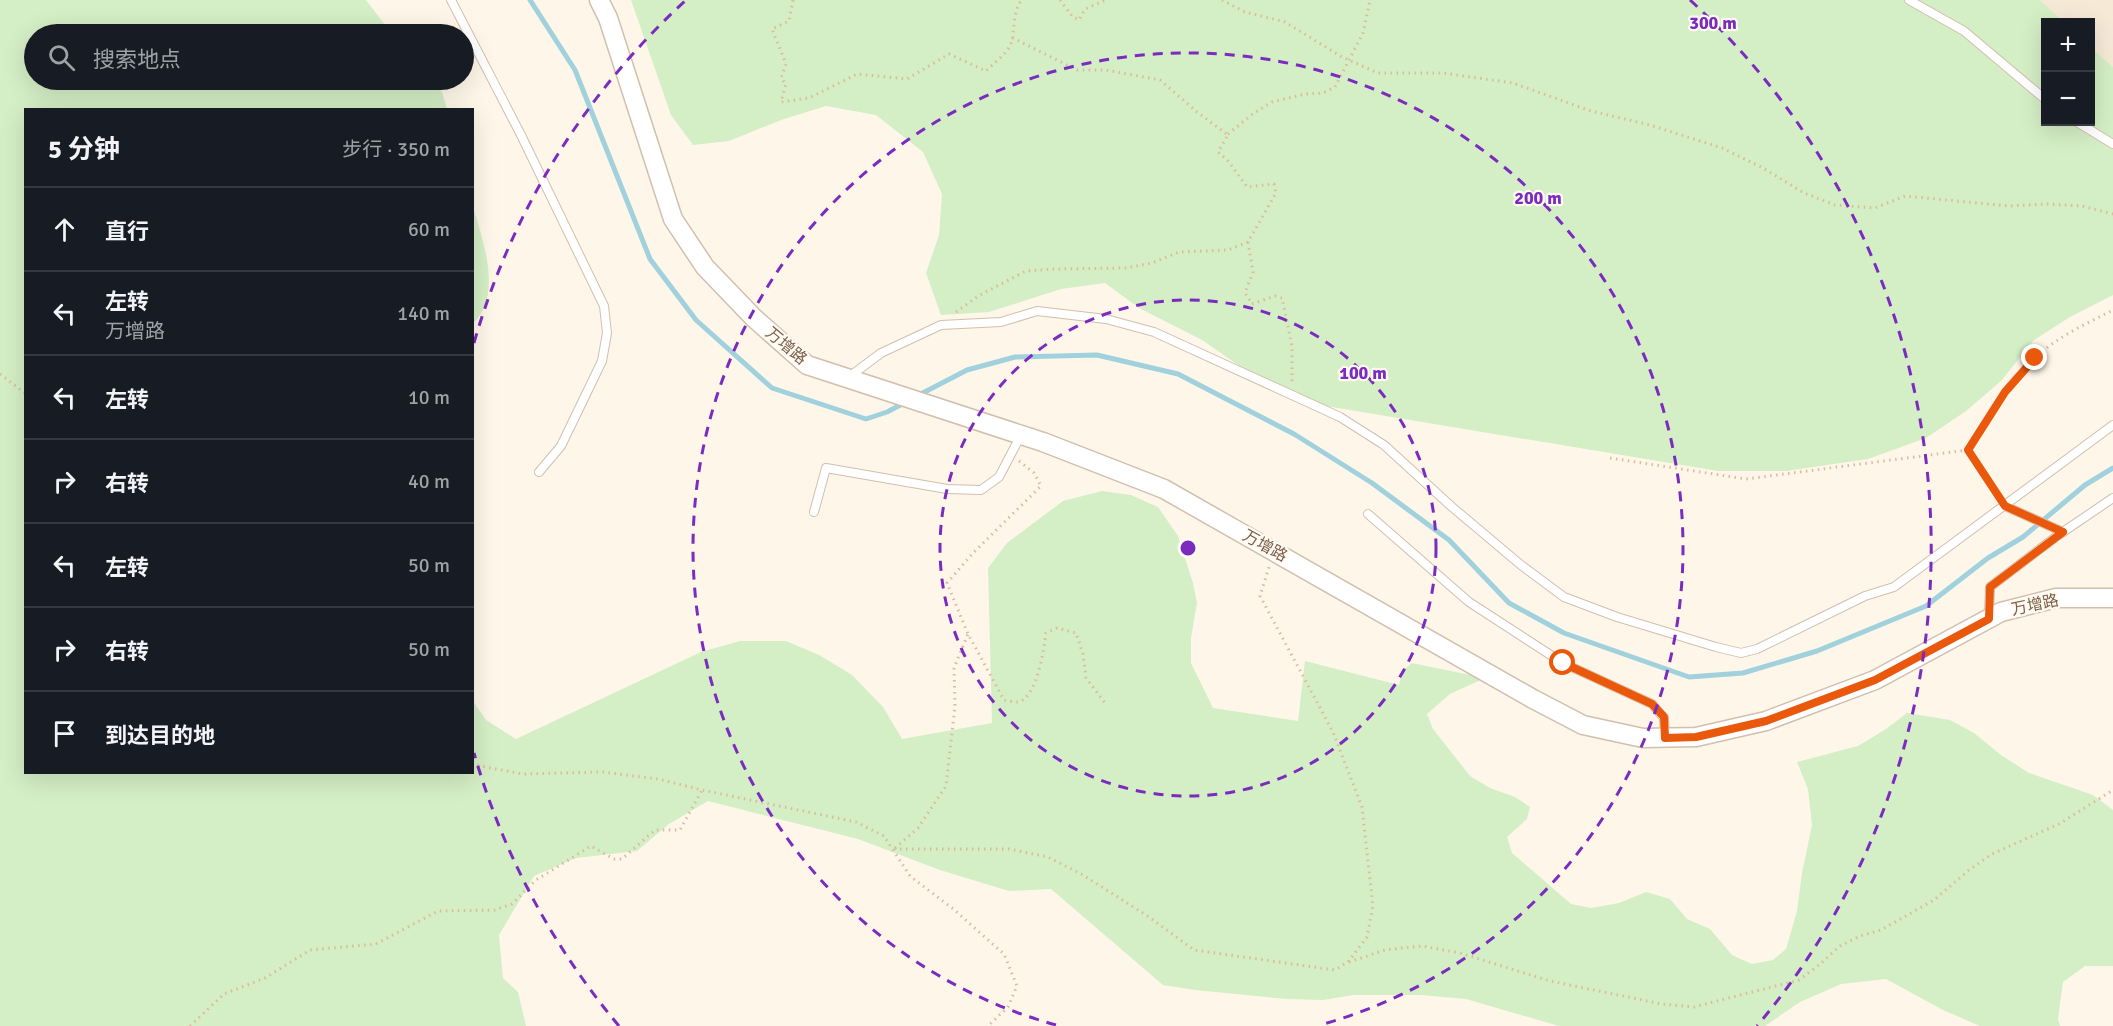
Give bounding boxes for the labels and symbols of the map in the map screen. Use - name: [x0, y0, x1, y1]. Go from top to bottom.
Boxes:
- text: 300 m: [1689, 12, 1737, 34]
- text: 200 m: [1514, 187, 1562, 209]
- street label: 万增路: [761, 323, 811, 369]
- route end: [2021, 344, 2047, 370]
- text: 100 m: [1339, 362, 1387, 384]
- street label: 万增路: [1239, 526, 1291, 566]
- centre of rings: [1178, 538, 1198, 558]
- street label: 万增路: [2009, 590, 2061, 620]
- route start: [1549, 649, 1575, 675]

